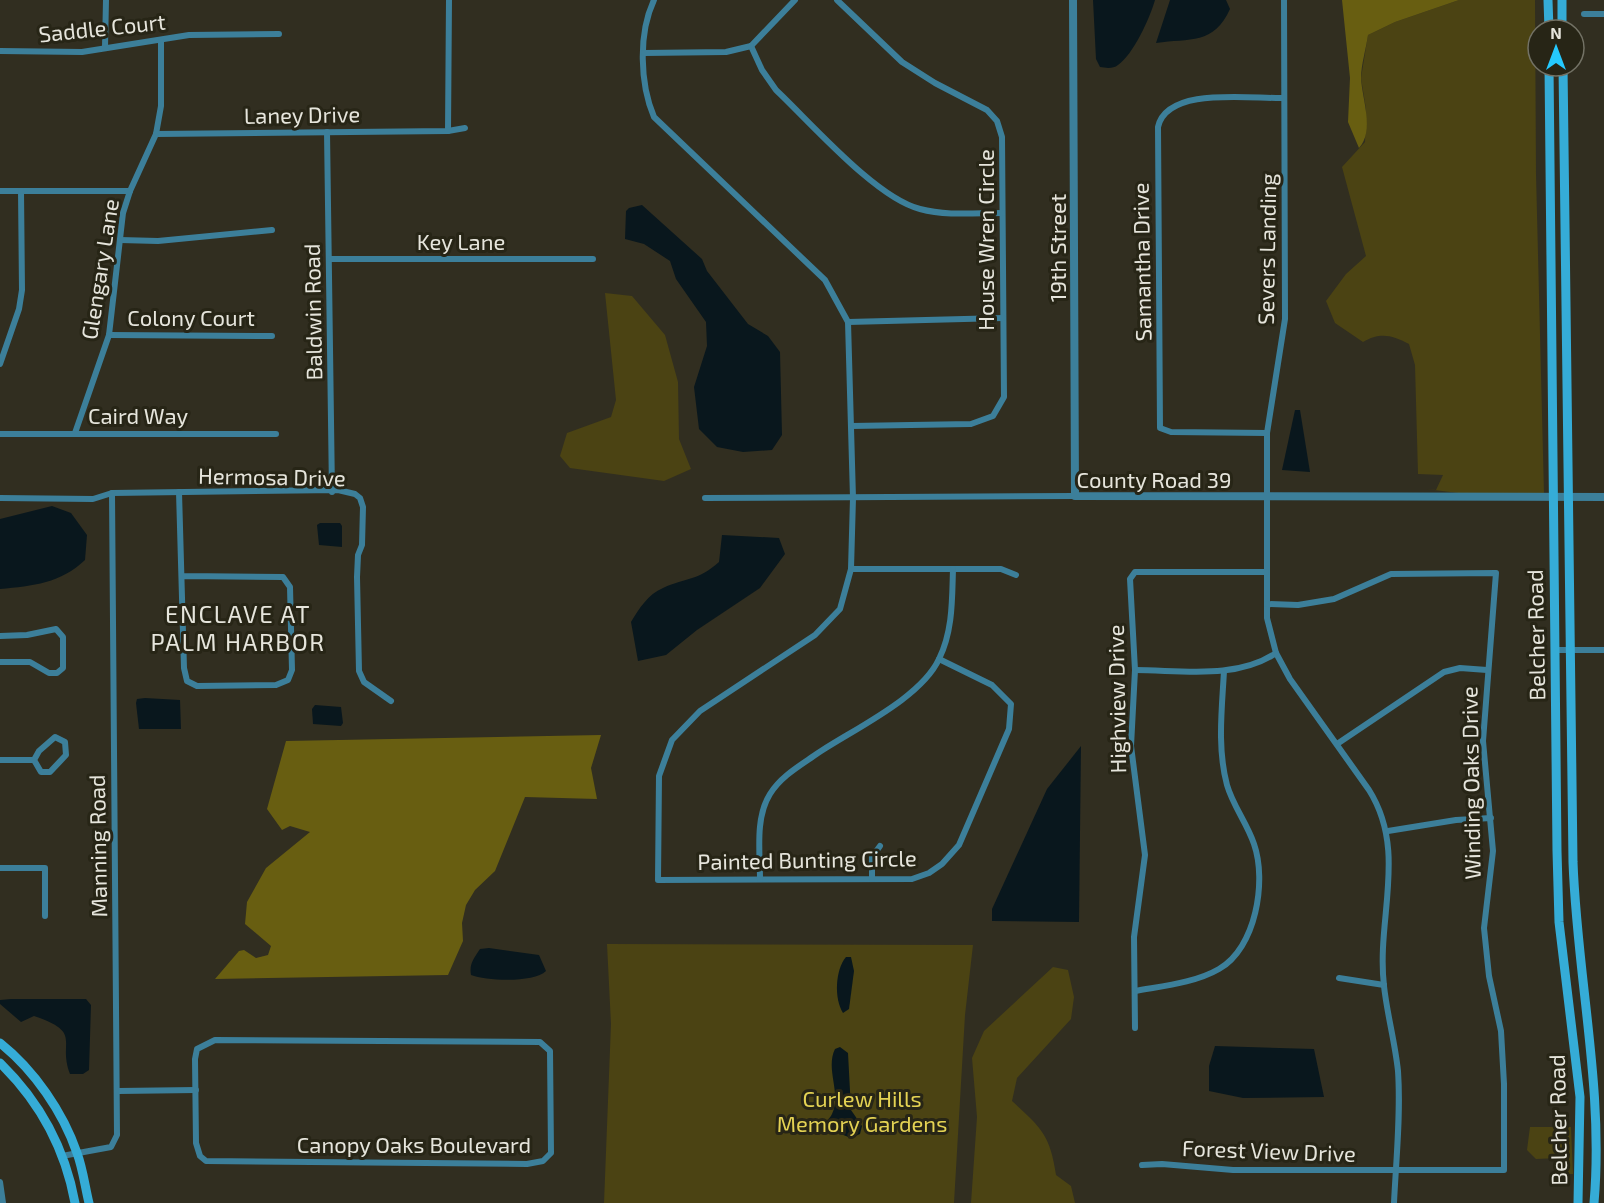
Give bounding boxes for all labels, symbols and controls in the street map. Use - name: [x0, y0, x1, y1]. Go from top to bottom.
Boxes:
- street label: Saddle Court: [37, 7, 167, 47]
- north arrow: [1526, 18, 1586, 78]
- text: N: [1550, 23, 1562, 42]
- street label: Laney Drive: [244, 100, 360, 128]
- street label: House Wren Circle: [972, 149, 998, 331]
- street label: Severs Landing: [1252, 173, 1280, 325]
- street label: Samantha Drive: [1127, 182, 1155, 342]
- street label: 19th Street: [1044, 194, 1070, 302]
- street label: Glengary Lane: [75, 197, 123, 341]
- street label: Key Lane: [417, 228, 505, 254]
- street label: Baldwin Road: [298, 243, 326, 381]
- street label: Colony Court: [127, 304, 255, 330]
- street label: Caird Way: [88, 402, 188, 428]
- street label: Hermosa Drive: [198, 462, 346, 490]
- street label: County Road 39: [1076, 466, 1232, 492]
- street label: Belcher Road: [1521, 569, 1549, 701]
- district label: ENCLAVE AT PALM HARBOR: [150, 599, 326, 656]
- street label: Highview Drive: [1102, 624, 1130, 774]
- street label: Winding Oaks Drive: [1455, 686, 1485, 880]
- street label: Manning Road: [83, 774, 111, 918]
- street label: Painted Bunting Circle: [697, 844, 917, 874]
- street label: Belcher Road: [1543, 1054, 1571, 1186]
- park label: Curlew Hills Memory Gardens: [777, 1085, 947, 1136]
- street label: Canopy Oaks Boulevard: [297, 1131, 531, 1157]
- street label: Forest View Drive: [1182, 1134, 1356, 1166]

